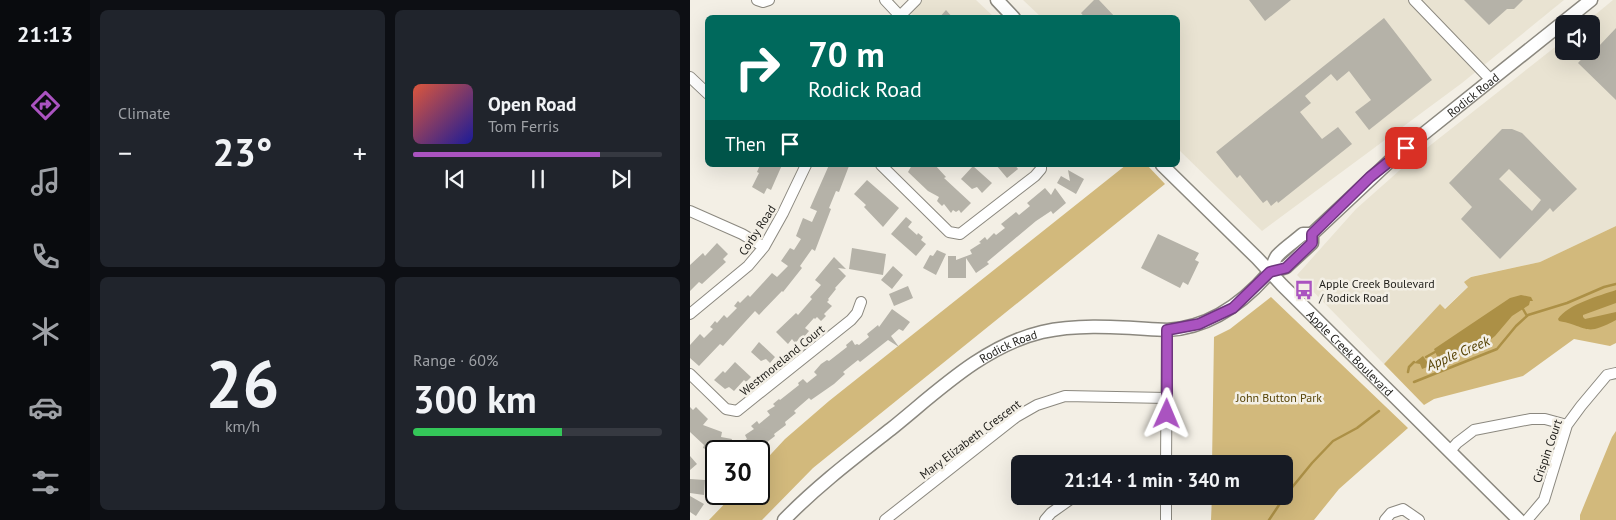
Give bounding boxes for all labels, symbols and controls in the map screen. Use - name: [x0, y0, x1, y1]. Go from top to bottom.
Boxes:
- map controls: [1555, 15, 1600, 60]
- button: sound: [1555, 15, 1600, 60]
- text: 21:13: [17, 20, 73, 48]
- text: 70 m: [808, 31, 885, 77]
- icon: right: [725, 35, 790, 100]
- street label: Rodick Road: [1444, 69, 1502, 120]
- text: Rodick Road: [808, 75, 922, 103]
- icon: directions: [28, 88, 63, 123]
- text: Open Road: [488, 92, 576, 116]
- text: Climate: [118, 103, 170, 123]
- text: Tom Ferris: [488, 116, 559, 136]
- text: 23°: [213, 127, 272, 176]
- pin: [1385, 127, 1427, 169]
- icon: arrive: [776, 130, 804, 158]
- text: Then: [725, 132, 766, 156]
- text: −: [118, 134, 132, 171]
- text: +: [353, 134, 367, 171]
- icon: arrive: [1392, 134, 1420, 162]
- icon: music: [28, 164, 63, 199]
- icon: previous: [441, 165, 469, 193]
- icon: pause: [524, 165, 552, 193]
- icon: next: [607, 165, 635, 193]
- street label: Corby Road: [735, 202, 779, 258]
- icon: phone: [28, 239, 63, 274]
- place label: Apple Creek Boulevard / Rodick Road: [1318, 276, 1435, 305]
- bus stop icon: Apple Creek Boulevard / Rodick Road: [1293, 279, 1315, 301]
- street label: Apple Creek Boulevard: [1304, 307, 1397, 399]
- icon: climate: [28, 314, 63, 349]
- street label: Westmoreland Court: [737, 321, 827, 399]
- street label: Rodick Road: [976, 326, 1039, 366]
- water label: Apple Creek: [1423, 331, 1493, 375]
- text: 26: [206, 341, 279, 425]
- text: Range · 60%: [413, 350, 498, 370]
- text: 300 km: [413, 374, 537, 423]
- position arrow: [1140, 387, 1192, 439]
- icon: car: [28, 390, 63, 425]
- park label: John Button Park: [1235, 390, 1322, 405]
- street label: Mary Elizabeth Crescent: [917, 396, 1023, 482]
- text: km/h: [225, 416, 260, 436]
- street label: Crispin Court: [1529, 417, 1565, 485]
- speed limit sign: 30: [705, 440, 770, 505]
- icon: filters: [28, 465, 63, 500]
- text: 21:14 · 1 min · 340 m: [1064, 468, 1240, 492]

